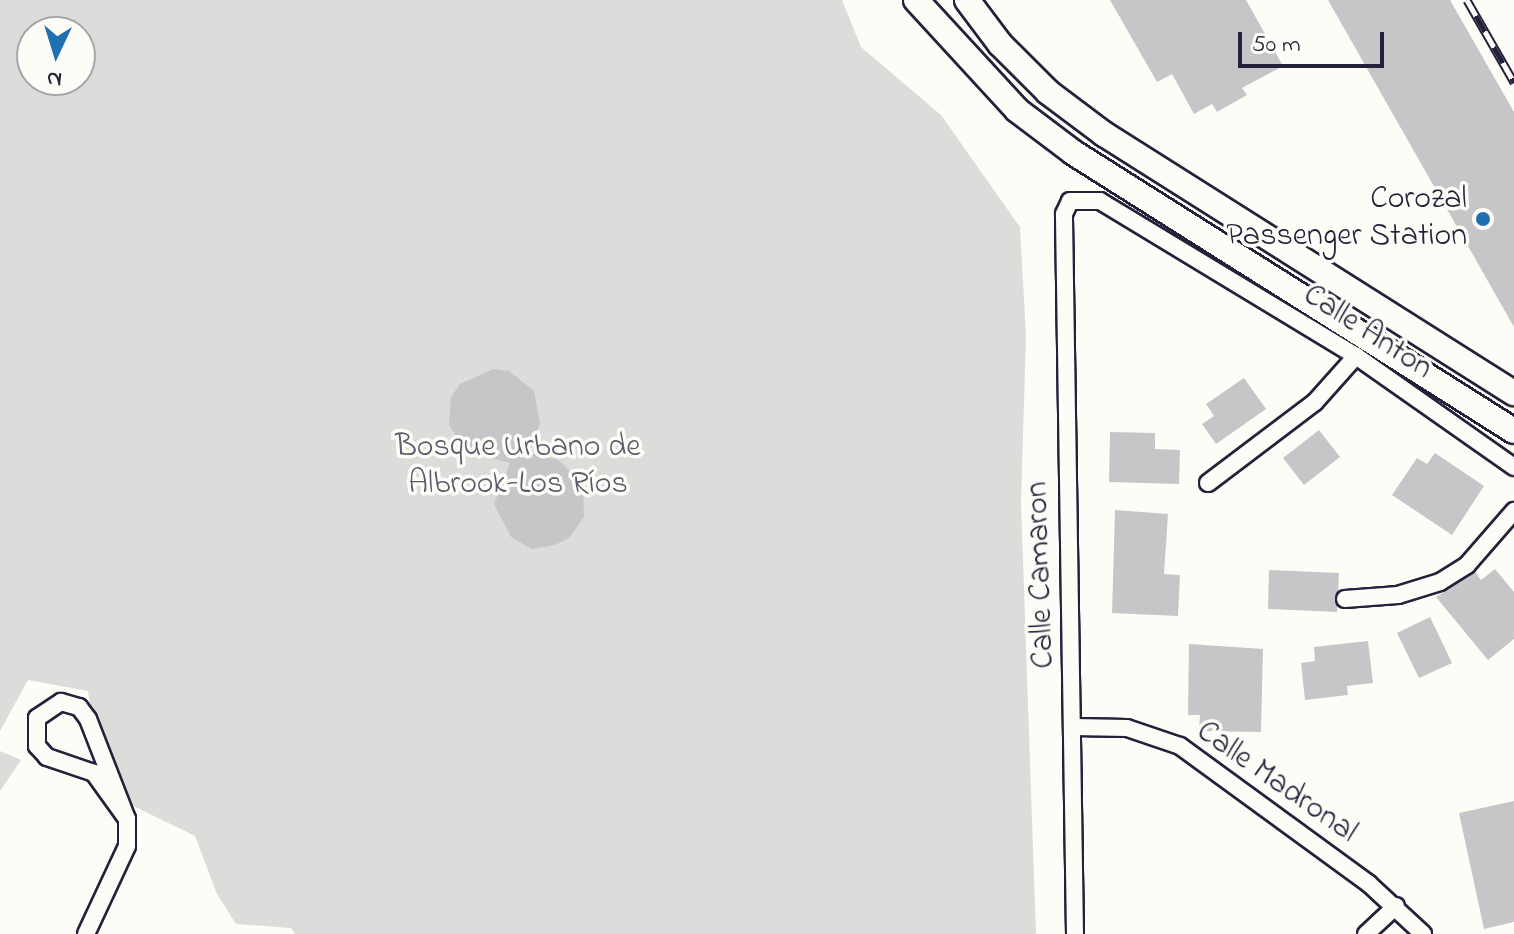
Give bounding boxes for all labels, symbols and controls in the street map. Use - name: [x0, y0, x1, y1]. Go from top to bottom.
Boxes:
- north arrow: [16, 16, 96, 96]
- scale bar: [1242, 16, 1388, 66]
- text: 50 m: [1252, 28, 1301, 63]
- text: N: [46, 61, 63, 94]
- place label: Corozal Passenger Station: [1226, 182, 1467, 257]
- marker: Corozal Passenger Station: [1474, 210, 1492, 228]
- street label: Calle Anton: [1295, 277, 1439, 389]
- park label: Bosque Urbano de Albrook-Los Ríos: [395, 430, 641, 505]
- street label: Calle Camaron: [1020, 481, 1064, 669]
- street label: Calle Madronal: [1188, 713, 1364, 853]

